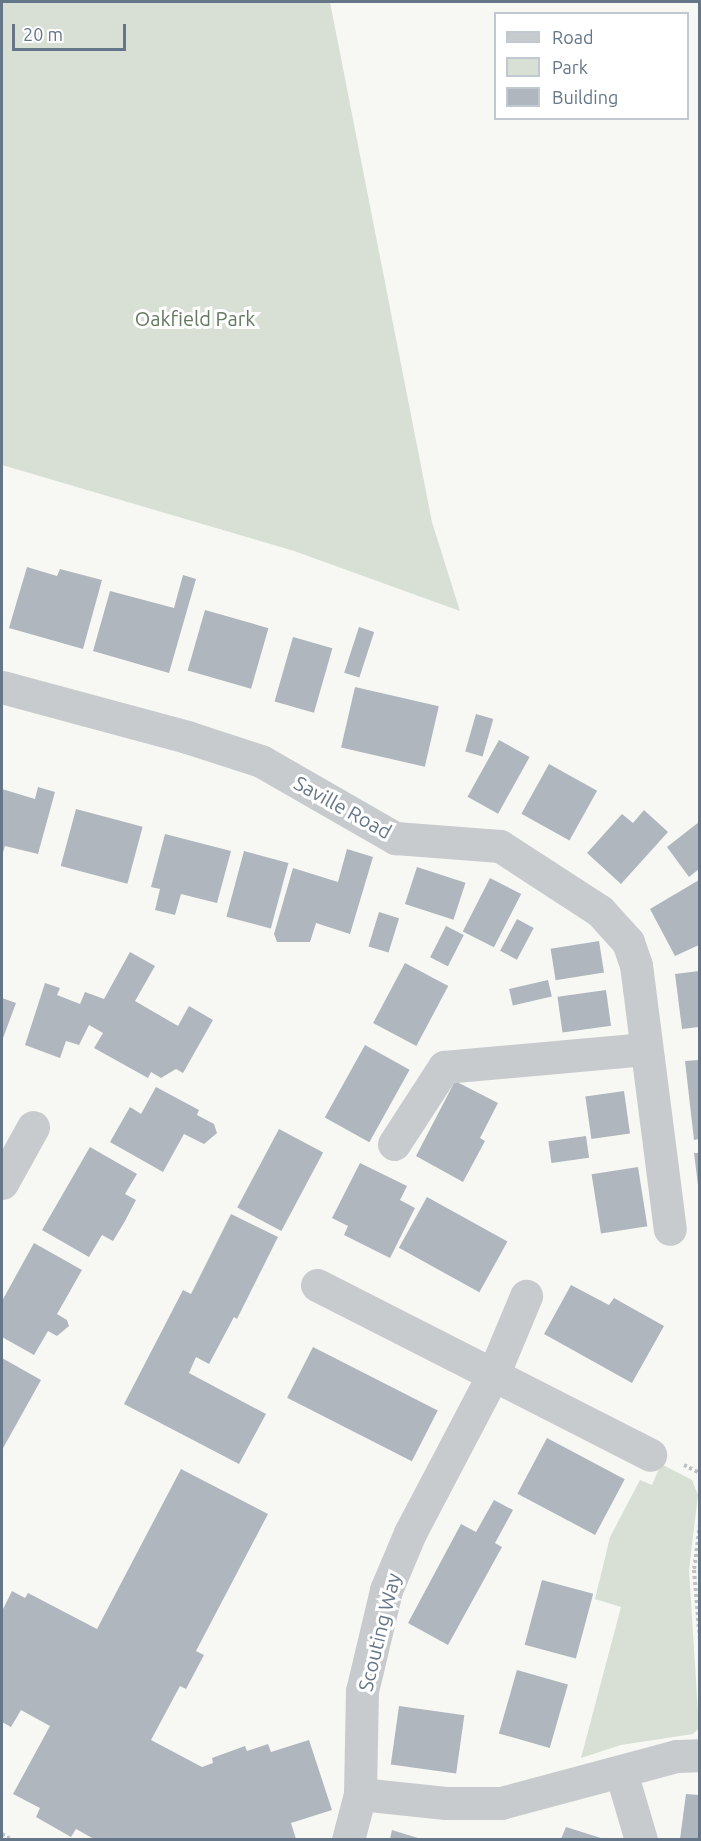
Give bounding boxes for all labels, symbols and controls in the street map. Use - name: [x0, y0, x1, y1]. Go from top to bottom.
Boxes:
- scale bar: [15, 12, 129, 50]
- legend: [494, 12, 689, 120]
- text: 20 m: [23, 24, 63, 44]
- text: Road: [552, 27, 594, 47]
- text: Park: [552, 57, 588, 77]
- text: Building: [552, 87, 618, 107]
- park label: Oakfield Park: [135, 306, 255, 330]
- street label: Saville Road: [290, 770, 396, 844]
- street label: Scouting Way: [353, 1570, 405, 1694]

